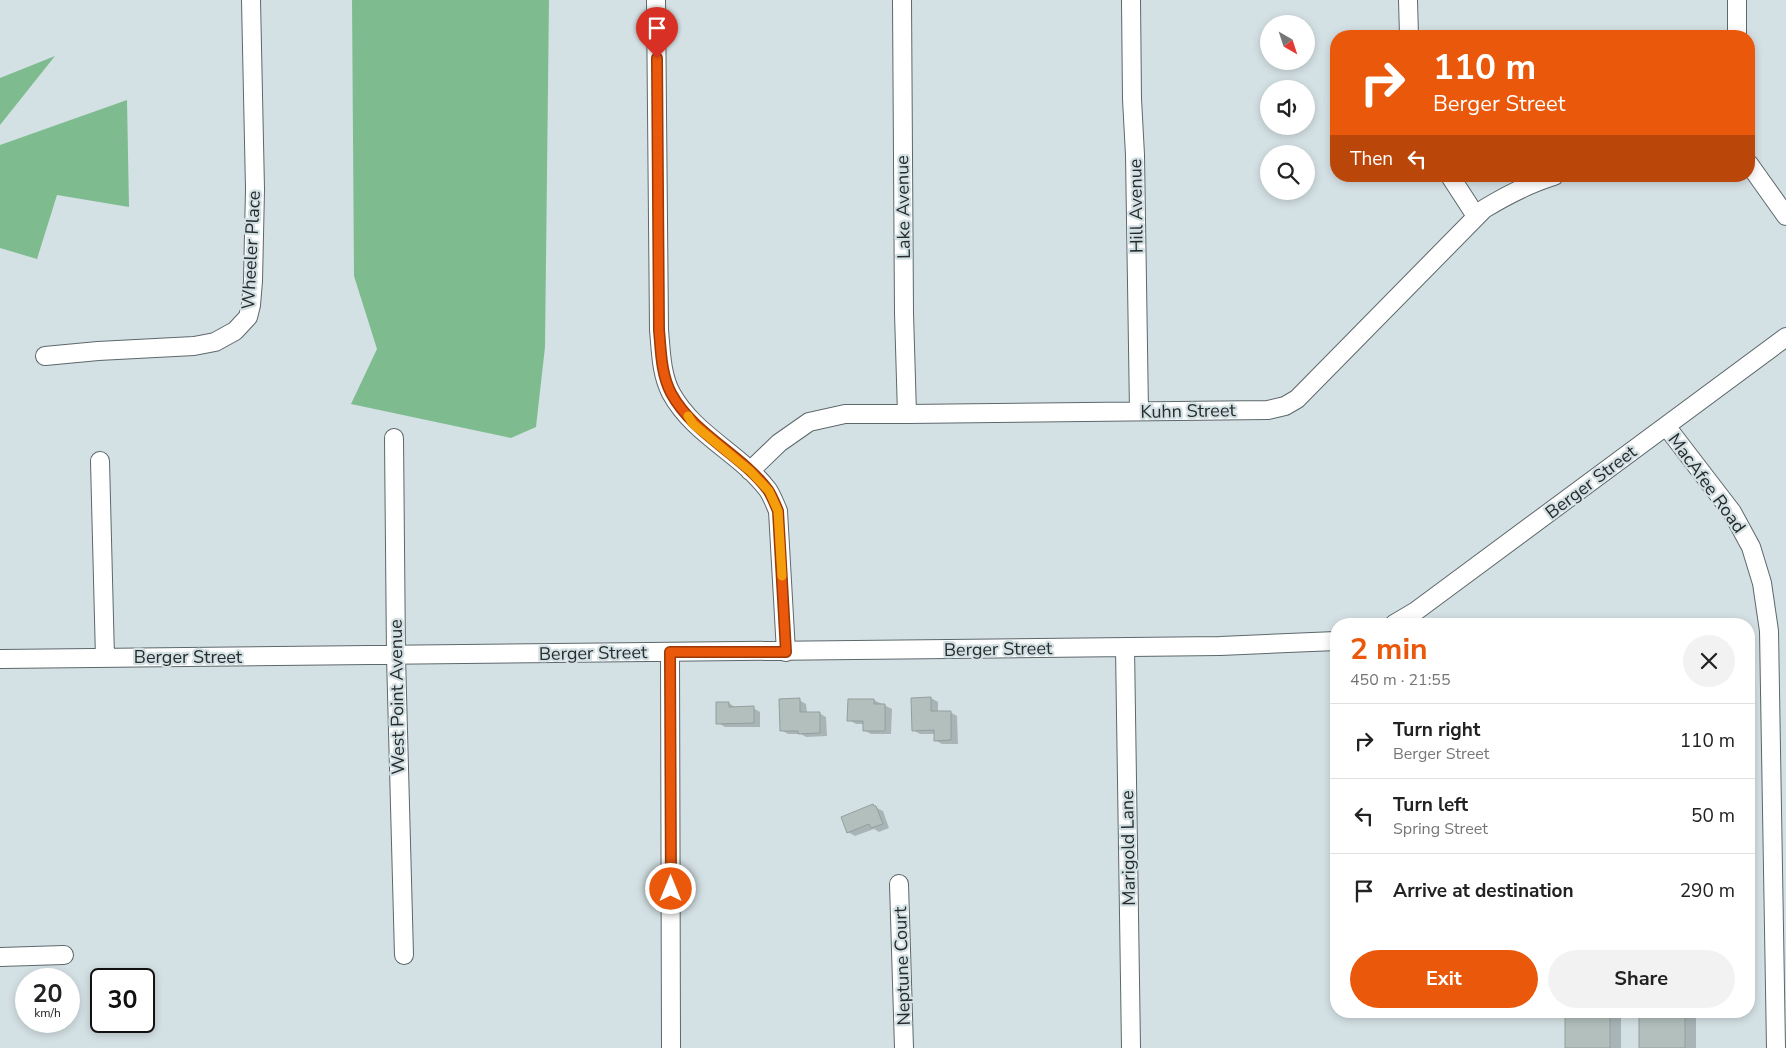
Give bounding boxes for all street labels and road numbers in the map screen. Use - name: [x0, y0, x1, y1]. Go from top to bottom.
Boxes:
- street label: Lake Avenue: [890, 155, 916, 259]
- street label: Hill Avenue: [1123, 159, 1149, 253]
- street label: Wheeler Place: [236, 190, 266, 310]
- street label: Kuhn Street: [1140, 398, 1237, 424]
- street label: MacAfee Road: [1663, 428, 1751, 538]
- street label: Berger Street: [1540, 439, 1642, 524]
- street label: West Point Avenue: [384, 619, 410, 775]
- street label: Berger Street: [944, 636, 1053, 662]
- street label: Berger Street: [539, 640, 648, 666]
- street label: Berger Street: [134, 645, 243, 669]
- street label: Marigold Lane: [1115, 790, 1141, 906]
- street label: Neptune Court: [888, 905, 916, 1026]

